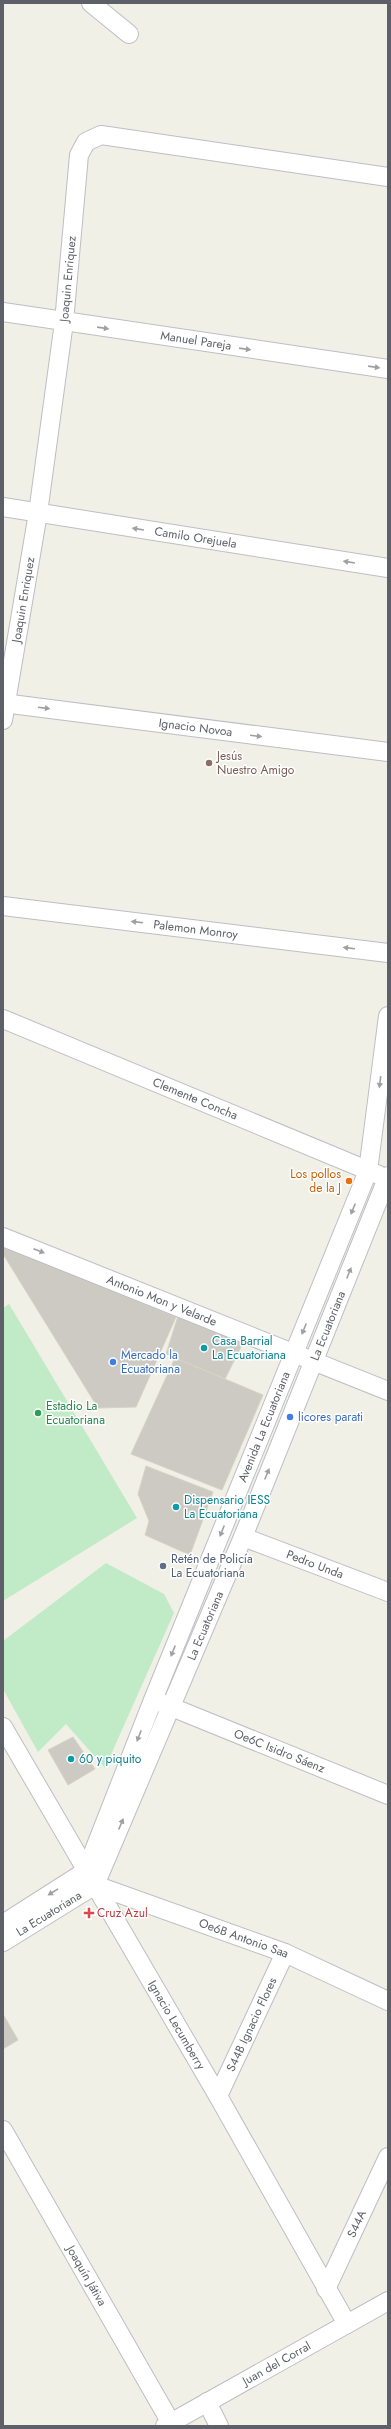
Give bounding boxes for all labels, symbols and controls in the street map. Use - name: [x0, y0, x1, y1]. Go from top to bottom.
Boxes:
- street label: Joaquin Enriquez: [55, 235, 81, 325]
- one-way arrow: [97, 325, 109, 331]
- street label: Manuel Pareja: [159, 326, 233, 355]
- one-way arrow: [239, 346, 251, 352]
- one-way arrow: [368, 364, 380, 370]
- street label: Camilo Orejuela: [153, 522, 238, 553]
- one-way arrow: [132, 526, 144, 532]
- street label: Joaquin Enriquez: [7, 555, 39, 646]
- one-way arrow: [343, 559, 356, 565]
- one-way arrow: [38, 705, 50, 711]
- street label: Ignacio Novoa: [158, 714, 234, 741]
- one-way arrow: [250, 732, 263, 739]
- place label: Jesús Nuestro Amigo: [215, 747, 295, 779]
- marker: Jesús Nuestro Amigo: [204, 758, 214, 768]
- street label: Palemon Monroy: [152, 915, 240, 944]
- one-way arrow: [131, 919, 143, 925]
- one-way arrow: [343, 945, 355, 951]
- street label: Clemente Concha: [150, 1073, 241, 1124]
- one-way arrow: [376, 1076, 383, 1088]
- place label: Los pollos de la J: [290, 1165, 341, 1197]
- marker: Los pollos de la J: [344, 1176, 354, 1186]
- one-way arrow: [350, 1203, 356, 1214]
- one-way arrow: [34, 1249, 46, 1255]
- one-way arrow: [345, 1267, 352, 1279]
- street label: Antonio Mon y Velarde: [104, 1270, 220, 1331]
- street label: La Ecuatoriana: [306, 1288, 350, 1363]
- one-way arrow: [301, 1324, 307, 1336]
- place label: Casa Barrial La Ecuatoriana: [212, 1332, 286, 1364]
- marker: Casa Barrial La Ecuatoriana: [199, 1343, 209, 1353]
- place label: Mercado la Ecuatoriana: [121, 1346, 180, 1378]
- marker: Mercado la Ecuatoriana: [108, 1357, 118, 1367]
- street label: Avenida La Ecuatoriana: [233, 1369, 295, 1485]
- place label: Estadio La Ecuatoriana: [46, 1397, 105, 1429]
- marker: Estadio La Ecuatoriana: [33, 1408, 43, 1418]
- place label: licores parati: [298, 1408, 363, 1426]
- marker: licores parati: [285, 1412, 295, 1422]
- one-way arrow: [265, 1468, 271, 1480]
- place label: Dispensario IESS La Ecuatoriana: [184, 1491, 271, 1523]
- marker: Dispensario IESS La Ecuatoriana: [171, 1502, 181, 1512]
- one-way arrow: [219, 1525, 225, 1537]
- street label: Pedro Unda: [284, 1545, 346, 1583]
- place label: Retén de Policía La Ecuatoriana: [171, 1550, 253, 1582]
- marker: Retén de Policía La Ecuatoriana: [158, 1561, 168, 1571]
- street label: La Ecuatoriana: [183, 1588, 228, 1663]
- one-way arrow: [170, 1646, 176, 1657]
- street label: Oe6C Isidro Sáenz: [231, 1724, 328, 1778]
- one-way arrow: [136, 1730, 142, 1742]
- place label: 60 y piquito: [79, 1750, 142, 1768]
- marker: 60 y piquito: [66, 1754, 76, 1764]
- one-way arrow: [118, 1818, 124, 1829]
- street label: La Ecuatoriana: [13, 1886, 85, 1941]
- one-way arrow: [48, 1888, 59, 1896]
- place label: Cruz Azul: [97, 1904, 148, 1922]
- marker: Cruz Azul: [84, 1908, 94, 1918]
- street label: Oe6B Antonio Saa: [196, 1914, 292, 1963]
- street label: S44B Ignacio Flores: [222, 1974, 281, 2075]
- street label: Ignacio Lecumberry: [144, 1977, 210, 2074]
- street label: S44A: [342, 2207, 371, 2241]
- street label: Joaquín Játiva: [61, 2240, 111, 2310]
- street label: Juan del Corral: [237, 2337, 314, 2391]

